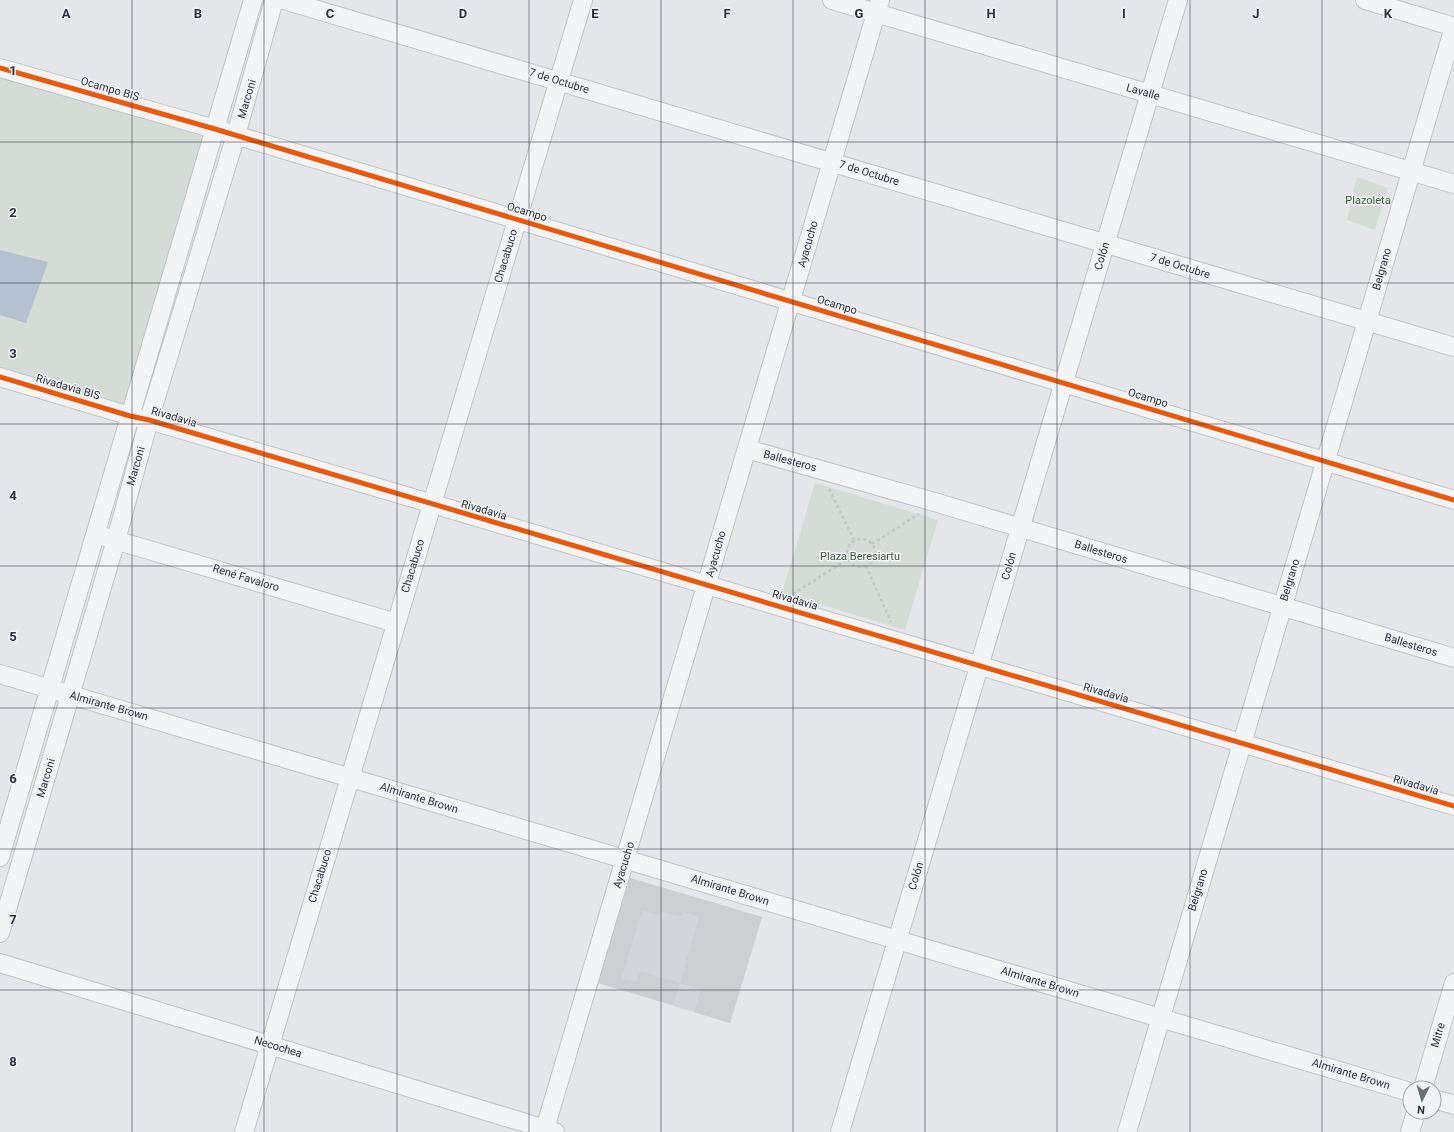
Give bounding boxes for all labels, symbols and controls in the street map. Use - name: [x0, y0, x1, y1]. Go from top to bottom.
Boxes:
- text: A: [62, 6, 71, 21]
- text: B: [194, 6, 202, 21]
- text: C: [326, 6, 335, 21]
- text: D: [459, 6, 467, 21]
- text: E: [591, 6, 599, 21]
- text: F: [723, 6, 731, 21]
- text: G: [855, 6, 864, 21]
- text: H: [986, 6, 996, 21]
- text: I: [1122, 6, 1126, 21]
- text: J: [1252, 6, 1260, 21]
- text: K: [1384, 6, 1393, 21]
- text: 1: [9, 63, 17, 78]
- street label: 7 de Octubre: [527, 66, 591, 96]
- street label: Ocampo BIS: [79, 74, 141, 104]
- street label: Marconi: [235, 78, 259, 120]
- street label: Lavalle: [1125, 81, 1161, 103]
- street label: 7 de Octubre: [837, 158, 901, 188]
- park label: Plazoleta: [1345, 194, 1391, 207]
- street label: Ocampo: [505, 200, 549, 224]
- text: 2: [9, 205, 17, 220]
- street label: Ayacucho: [795, 219, 821, 269]
- street label: Chacabuco: [492, 228, 520, 284]
- street label: Colón: [1092, 240, 1112, 272]
- street label: Belgrano: [1370, 246, 1394, 292]
- street label: 7 de Octubre: [1148, 251, 1212, 281]
- street label: Ocampo: [815, 293, 859, 317]
- text: 3: [9, 346, 17, 361]
- street label: Rivadavia BIS: [35, 372, 102, 402]
- street label: Ocampo: [1126, 386, 1170, 410]
- street label: Rivadavia: [150, 404, 198, 430]
- street label: Marconi: [124, 445, 148, 487]
- street label: Ballesteros: [762, 448, 818, 474]
- text: 4: [9, 488, 17, 503]
- street label: Rivadavia: [460, 497, 508, 523]
- street label: Ayacucho: [703, 529, 729, 579]
- street label: Chacabuco: [399, 538, 427, 594]
- street label: Ballesteros: [1073, 538, 1129, 566]
- park label: Plaza Beresiartu: [820, 550, 900, 563]
- street label: Colón: [999, 551, 1019, 581]
- street label: Belgrano: [1277, 557, 1303, 603]
- street label: René Favaloro: [211, 562, 281, 594]
- street label: Rivadavia: [771, 587, 819, 613]
- text: 5: [9, 629, 17, 644]
- street label: Ballesteros: [1383, 631, 1439, 659]
- street label: Rivadavia: [1082, 680, 1130, 706]
- street label: Almirante Brown: [68, 689, 150, 723]
- street label: Marconi: [34, 757, 58, 799]
- text: 6: [9, 771, 17, 786]
- street label: Rivadavia: [1392, 772, 1440, 798]
- street label: Almirante Brown: [378, 780, 460, 816]
- street label: Ayacucho: [611, 840, 637, 890]
- street label: Chacabuco: [306, 848, 334, 904]
- street label: Colón: [906, 860, 926, 892]
- street label: Belgrano: [1185, 867, 1211, 913]
- street label: Almirante Brown: [689, 872, 771, 908]
- text: 7: [9, 912, 17, 927]
- street label: Almirante Brown: [999, 964, 1081, 1000]
- street label: Mitre: [1428, 1021, 1448, 1049]
- street label: Necochea: [252, 1034, 304, 1060]
- text: 8: [9, 1054, 17, 1069]
- street label: Almirante Brown: [1310, 1056, 1392, 1092]
- north arrow: [1402, 1080, 1442, 1120]
- text: N: [1417, 1103, 1426, 1116]

